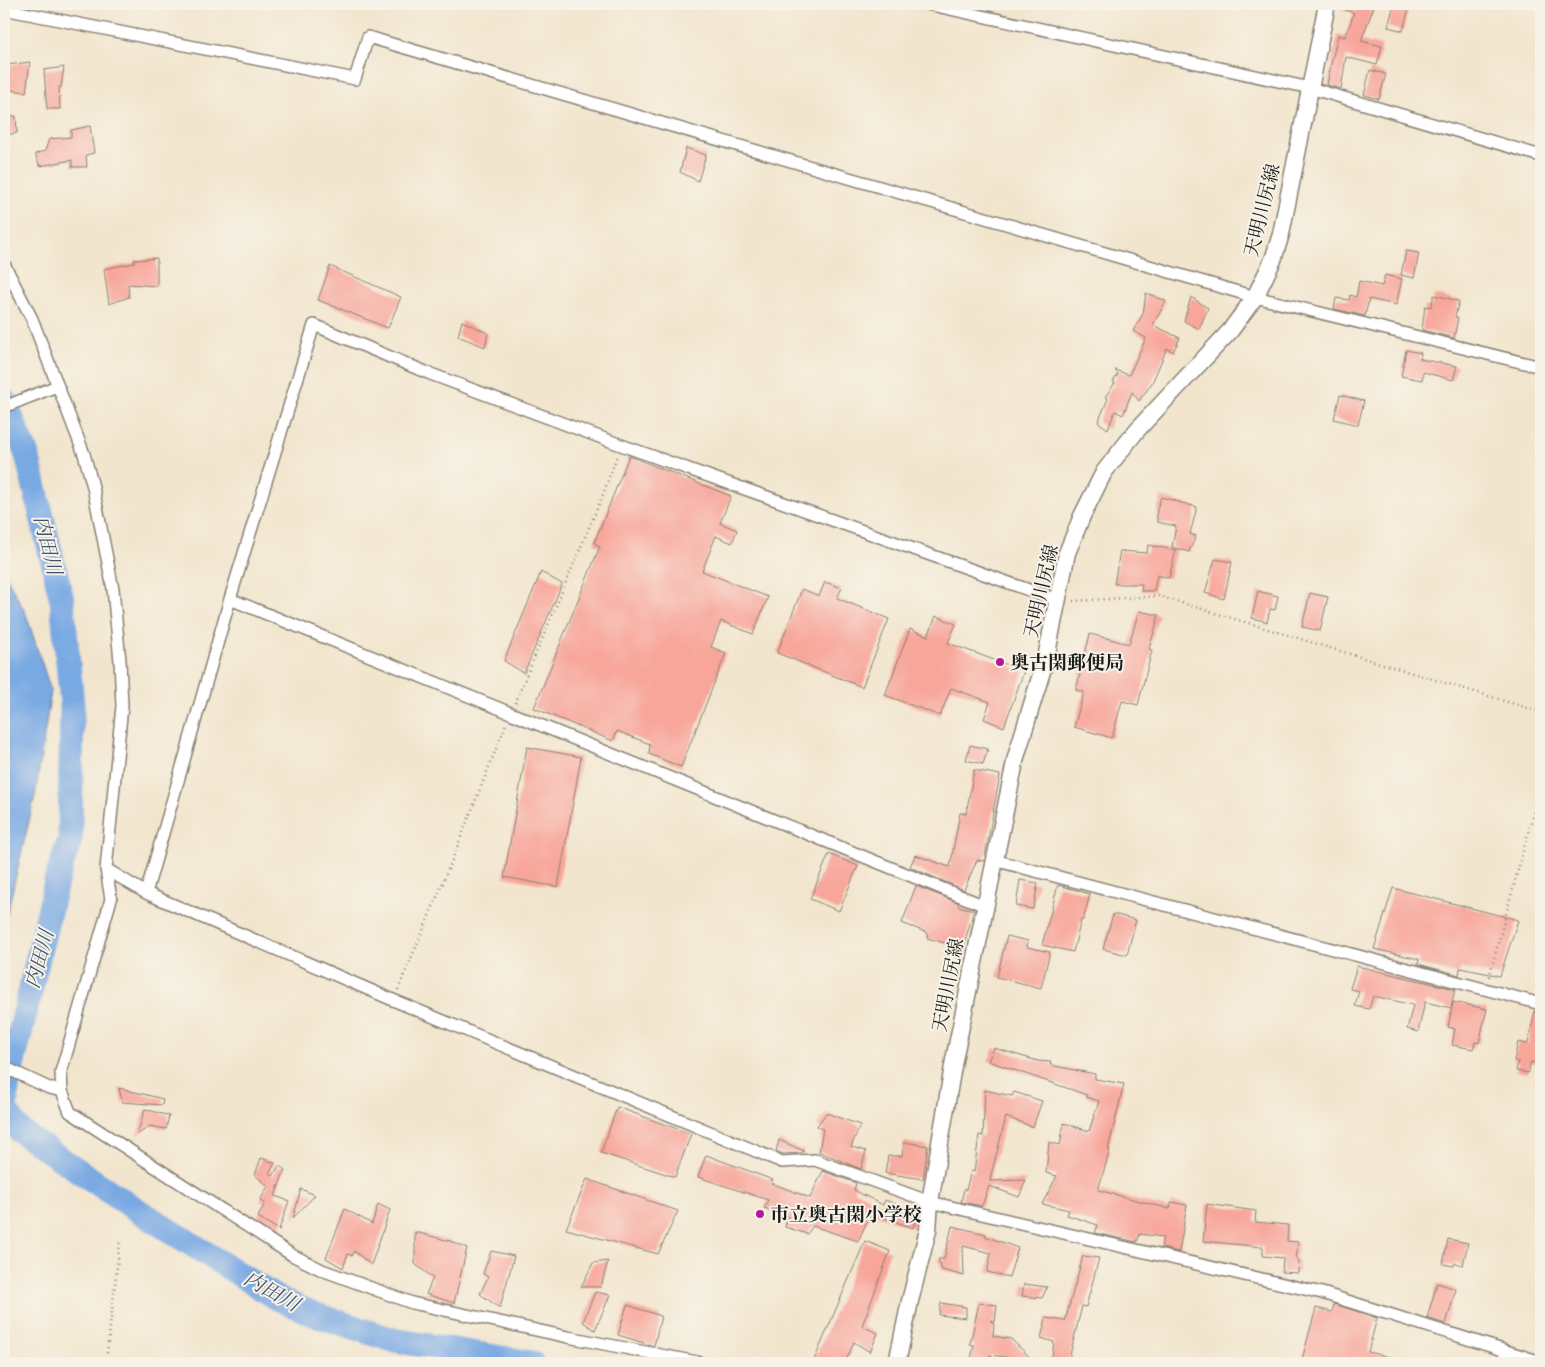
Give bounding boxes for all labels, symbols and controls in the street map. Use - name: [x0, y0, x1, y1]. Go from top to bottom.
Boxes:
- street label: 天明川尻線: [1238, 161, 1286, 259]
- water label: 内田川: [28, 513, 68, 579]
- street label: 天明川尻線: [1018, 542, 1064, 640]
- place label: 奥古閑郵便局: [1010, 650, 1124, 675]
- marker: 奥古閑郵便局: [994, 656, 1006, 668]
- water label: 内田川: [19, 925, 60, 991]
- street label: 天明川尻線: [927, 936, 969, 1034]
- place label: 市立奥古閑小学校: [770, 1202, 922, 1227]
- marker: 市立奥古閑小学校: [754, 1208, 766, 1220]
- water label: 内田川: [239, 1265, 306, 1318]

